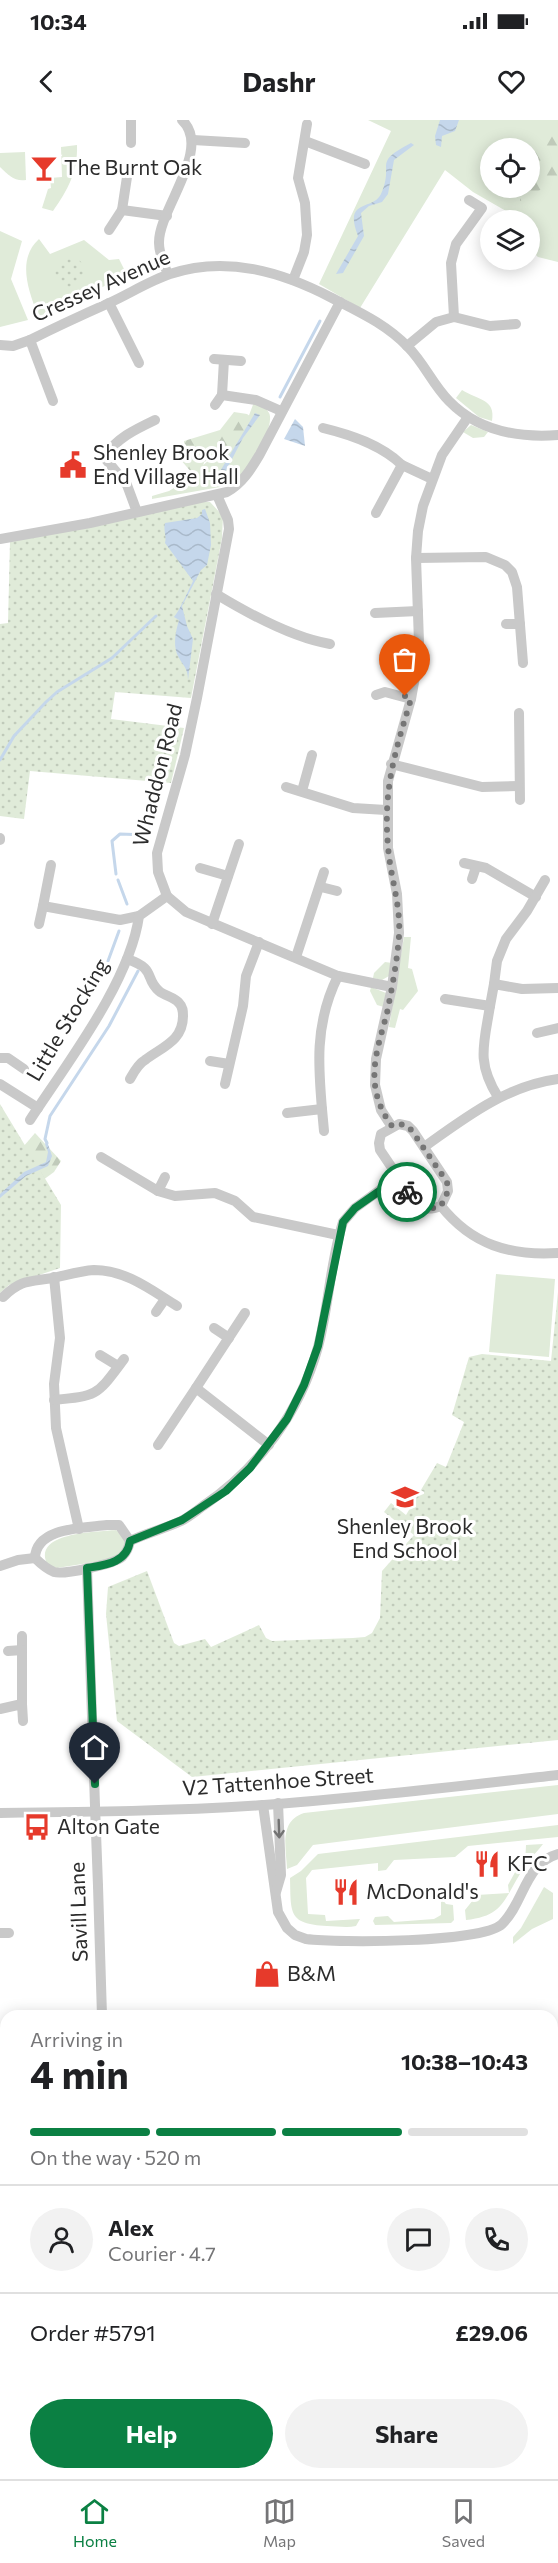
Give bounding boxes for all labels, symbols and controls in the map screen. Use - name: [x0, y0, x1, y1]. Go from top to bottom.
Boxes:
- text: 10:34: [30, 8, 87, 35]
- icon: back: [30, 65, 63, 98]
- text: Dashr: [242, 65, 316, 98]
- icon: heart: [495, 65, 528, 98]
- map controls: [480, 138, 540, 270]
- button: locate: [480, 138, 540, 198]
- bar icon: The Burnt Oak: [29, 153, 59, 183]
- place label: The Burnt Oak: [64, 154, 202, 179]
- button: layers: [480, 210, 540, 270]
- street label: Cressey Avenue: [28, 243, 173, 326]
- place label: Shenley Brook End Village Hall: [93, 439, 239, 488]
- public building icon: Shenley Brook End Village Hall: [58, 450, 88, 480]
- pin: [379, 634, 430, 696]
- icon: bag: [388, 643, 421, 676]
- street label: Whaddon Road: [127, 701, 186, 849]
- street label: Little Stocking: [20, 953, 113, 1085]
- courier: [377, 1162, 437, 1222]
- icon: bike: [391, 1176, 424, 1209]
- school or university icon: Shenley Brook End School: [390, 1482, 420, 1512]
- place label: Shenley Brook End School: [337, 1513, 473, 1562]
- pin: [69, 1722, 120, 1784]
- icon: home: [78, 1731, 111, 1764]
- street label: V2 Tattenhoe Street: [181, 1761, 375, 1800]
- bus stop icon: Alton Gate: [22, 1812, 52, 1842]
- place label: Alton Gate: [57, 1813, 160, 1838]
- one-way arrow: [273, 1819, 285, 1839]
- restaurant icon: KFC: [472, 1849, 502, 1879]
- place label: KFC: [507, 1850, 548, 1875]
- street label: Savill Lane: [63, 1862, 92, 1962]
- restaurant icon: McDonald's: [331, 1877, 361, 1907]
- place label: McDonald's: [366, 1878, 479, 1903]
- shop icon: B&M: [252, 1959, 282, 1989]
- place label: B&M: [287, 1960, 336, 1985]
- text: Arriving in: [30, 2027, 123, 2051]
- text: 10:38–10:43: [401, 2048, 528, 2075]
- text: 4 min: [30, 2049, 129, 2097]
- text: On the way · 520 m: [30, 2145, 201, 2169]
- button: person: [30, 2208, 93, 2271]
- button: chat: [387, 2208, 450, 2271]
- button: phone: [465, 2208, 528, 2271]
- text: Alex: [108, 2214, 154, 2241]
- text: Courier · 4.7: [108, 2241, 216, 2265]
- text: Order #5791: [30, 2319, 156, 2346]
- text: £29.06: [455, 2319, 528, 2346]
- button: Help: [30, 2399, 273, 2468]
- button: Share: [285, 2399, 528, 2468]
- tab: Home: [73, 2495, 117, 2550]
- tab: Map: [263, 2495, 296, 2550]
- tab: Saved: [442, 2495, 485, 2550]

